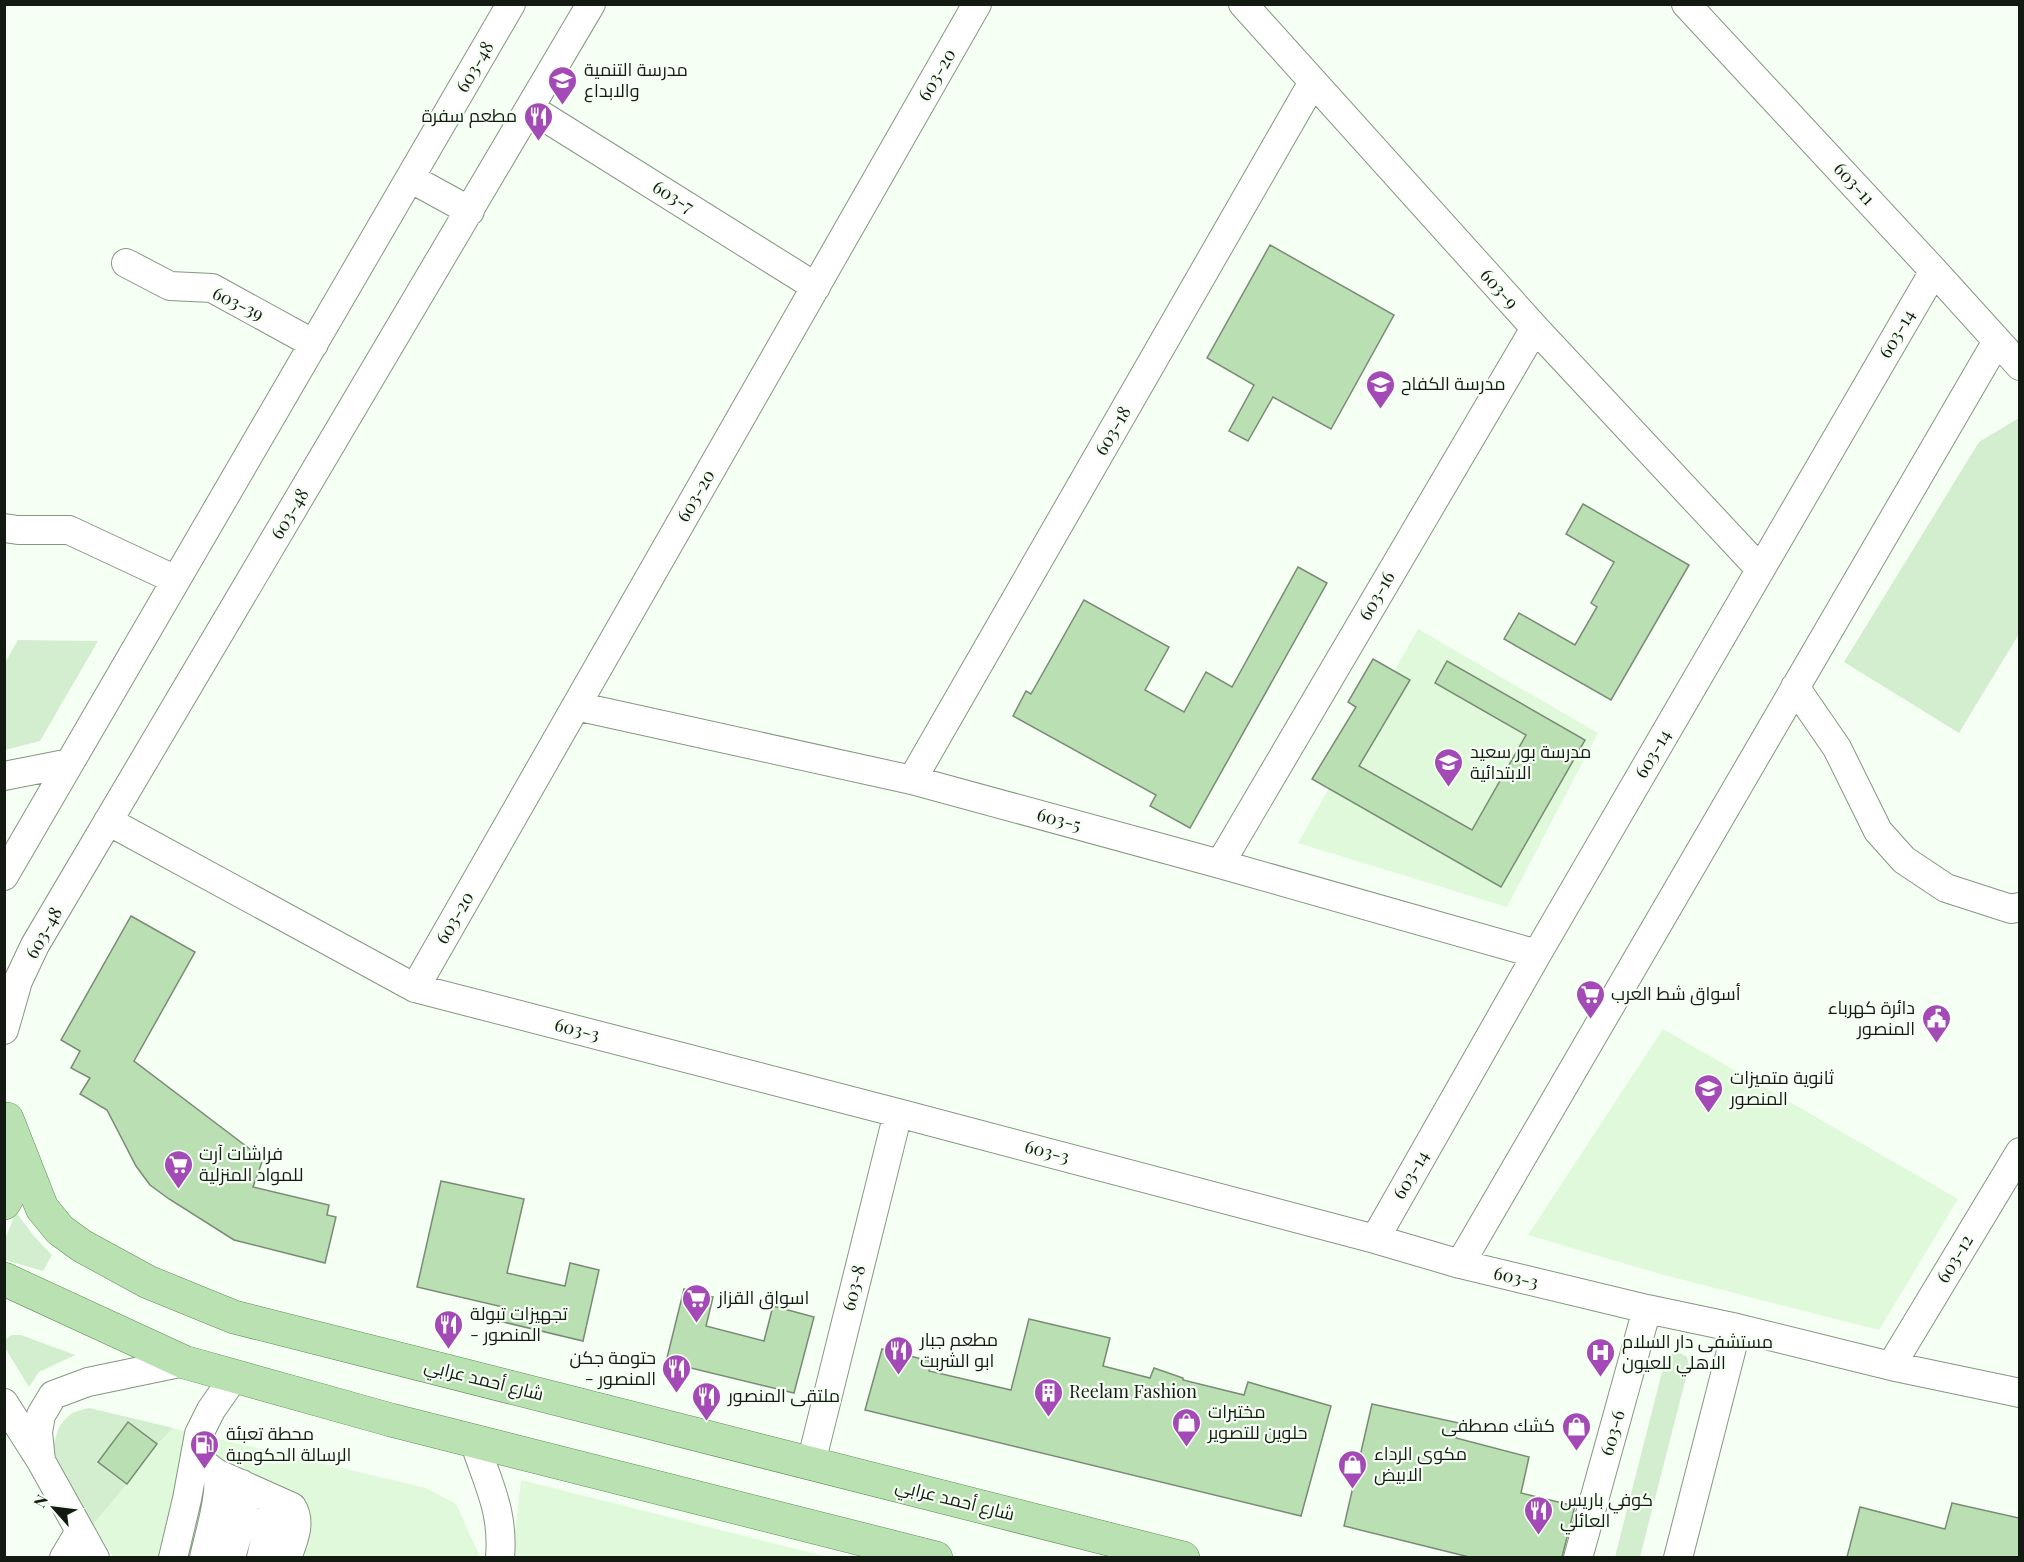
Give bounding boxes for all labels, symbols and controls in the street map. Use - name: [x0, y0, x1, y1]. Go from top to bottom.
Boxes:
- street label: 603-48: [450, 36, 498, 97]
- street label: 603-20: [912, 44, 961, 105]
- place label: مدرسة التنمية والابداع: [584, 57, 688, 103]
- school or university icon: مدرسة التنمية والابداع: [547, 64, 579, 106]
- restaurant icon: مطعم سفرة: [522, 100, 554, 142]
- place label: مطعم سفرة: [422, 103, 517, 128]
- street label: 603-11: [1829, 157, 1881, 210]
- street label: 603-7: [648, 174, 699, 218]
- street label: 603-9: [1475, 263, 1524, 314]
- street label: 603-39: [209, 280, 268, 326]
- street label: 603-14: [1873, 305, 1920, 362]
- school or university icon: مدرسة الكفاح: [1364, 368, 1396, 410]
- place label: مدرسة الكفاح: [1401, 371, 1506, 396]
- street label: 603-18: [1088, 401, 1136, 460]
- street label: 603-20: [671, 465, 720, 526]
- street label: 603-48: [265, 484, 314, 543]
- street label: 603-16: [1352, 566, 1400, 625]
- street label: 603-14: [1629, 725, 1676, 782]
- place label: مدرسة بور سعيد الابتدائية: [1470, 739, 1591, 784]
- school or university icon: مدرسة بور سعيد الابتدائية: [1433, 746, 1465, 788]
- street label: 603-5: [1035, 802, 1084, 836]
- street label: 603-20: [430, 887, 479, 948]
- street label: 603-48: [19, 902, 67, 963]
- supermarket icon: أسواق شط العرب: [1574, 978, 1606, 1020]
- place label: أسواق شط العرب: [1611, 981, 1741, 1006]
- place label: دائرة كهرباء المنصور: [1828, 995, 1915, 1040]
- public building icon: دائرة كهرباء المنصور: [1920, 1002, 1952, 1044]
- street label: 603-3: [552, 1012, 602, 1046]
- place label: ثانوية متميزات المنصور: [1729, 1065, 1834, 1110]
- school or university icon: ثانوية متميزات المنصور: [1693, 1072, 1725, 1114]
- street label: 603-3: [1022, 1134, 1072, 1168]
- place label: فراشات آرت للمواد المنزلية: [199, 1141, 303, 1186]
- street label: 603-14: [1387, 1146, 1434, 1203]
- supermarket icon: فراشات آرت للمواد المنزلية: [162, 1148, 194, 1190]
- street label: 603-12: [1930, 1230, 1978, 1287]
- street label: 603-3: [1491, 1260, 1541, 1294]
- street label: 603-8: [836, 1262, 870, 1313]
- supermarket icon: اسواق القزاز: [681, 1282, 713, 1324]
- place label: اسواق القزاز: [717, 1285, 809, 1310]
- place label: تجهيزات تبولة - المنصور: [470, 1301, 568, 1346]
- restaurant icon: تجهيزات تبولة - المنصور: [433, 1308, 465, 1350]
- place label: مطعم جبار ابو الشربت: [919, 1327, 998, 1372]
- place label: مستشفى دار السلام الاهلي للعيون: [1622, 1329, 1773, 1377]
- restaurant icon: مطعم جبار ابو الشربت: [883, 1334, 915, 1376]
- hospital icon: مستشفى دار السلام الاهلي للعيون: [1585, 1336, 1617, 1378]
- place label: حتومة جكن - المنصور: [569, 1345, 656, 1390]
- restaurant icon: حتومة جكن - المنصور: [661, 1352, 693, 1394]
- street label: شارع أحمد عرابي: [421, 1353, 546, 1408]
- building icon: Reelam Fashion: [1032, 1376, 1064, 1418]
- place label: Reelam Fashion: [1069, 1379, 1197, 1403]
- restaurant icon: ملتقى المنصور: [691, 1380, 723, 1422]
- place label: ملتقى المنصور: [727, 1383, 840, 1407]
- place label: مختبرات حلوين للتصوير: [1207, 1399, 1308, 1444]
- shop icon: مختبرات حلوين للتصوير: [1171, 1406, 1203, 1448]
- street label: 603-6: [1594, 1407, 1630, 1458]
- shop icon: كشك مصطفى: [1560, 1410, 1592, 1452]
- place label: كشك مصطفى: [1441, 1413, 1555, 1437]
- place label: محطة تعبئة الرسالة الحكومية: [226, 1421, 351, 1466]
- fuel station icon: محطة تعبئة الرسالة الحكومية: [189, 1428, 221, 1470]
- place label: مكوى الرداء الابيض: [1374, 1441, 1467, 1486]
- shop icon: مكوى الرداء الابيض: [1337, 1448, 1369, 1490]
- street label: شارع أحمد عرابي: [892, 1473, 1017, 1528]
- north arrow: [24, 1478, 84, 1538]
- place label: كوفي باريس العائلي: [1560, 1487, 1653, 1535]
- text: N: [28, 1490, 53, 1511]
- restaurant icon: كوفي باريس العائلي: [1523, 1494, 1555, 1536]

